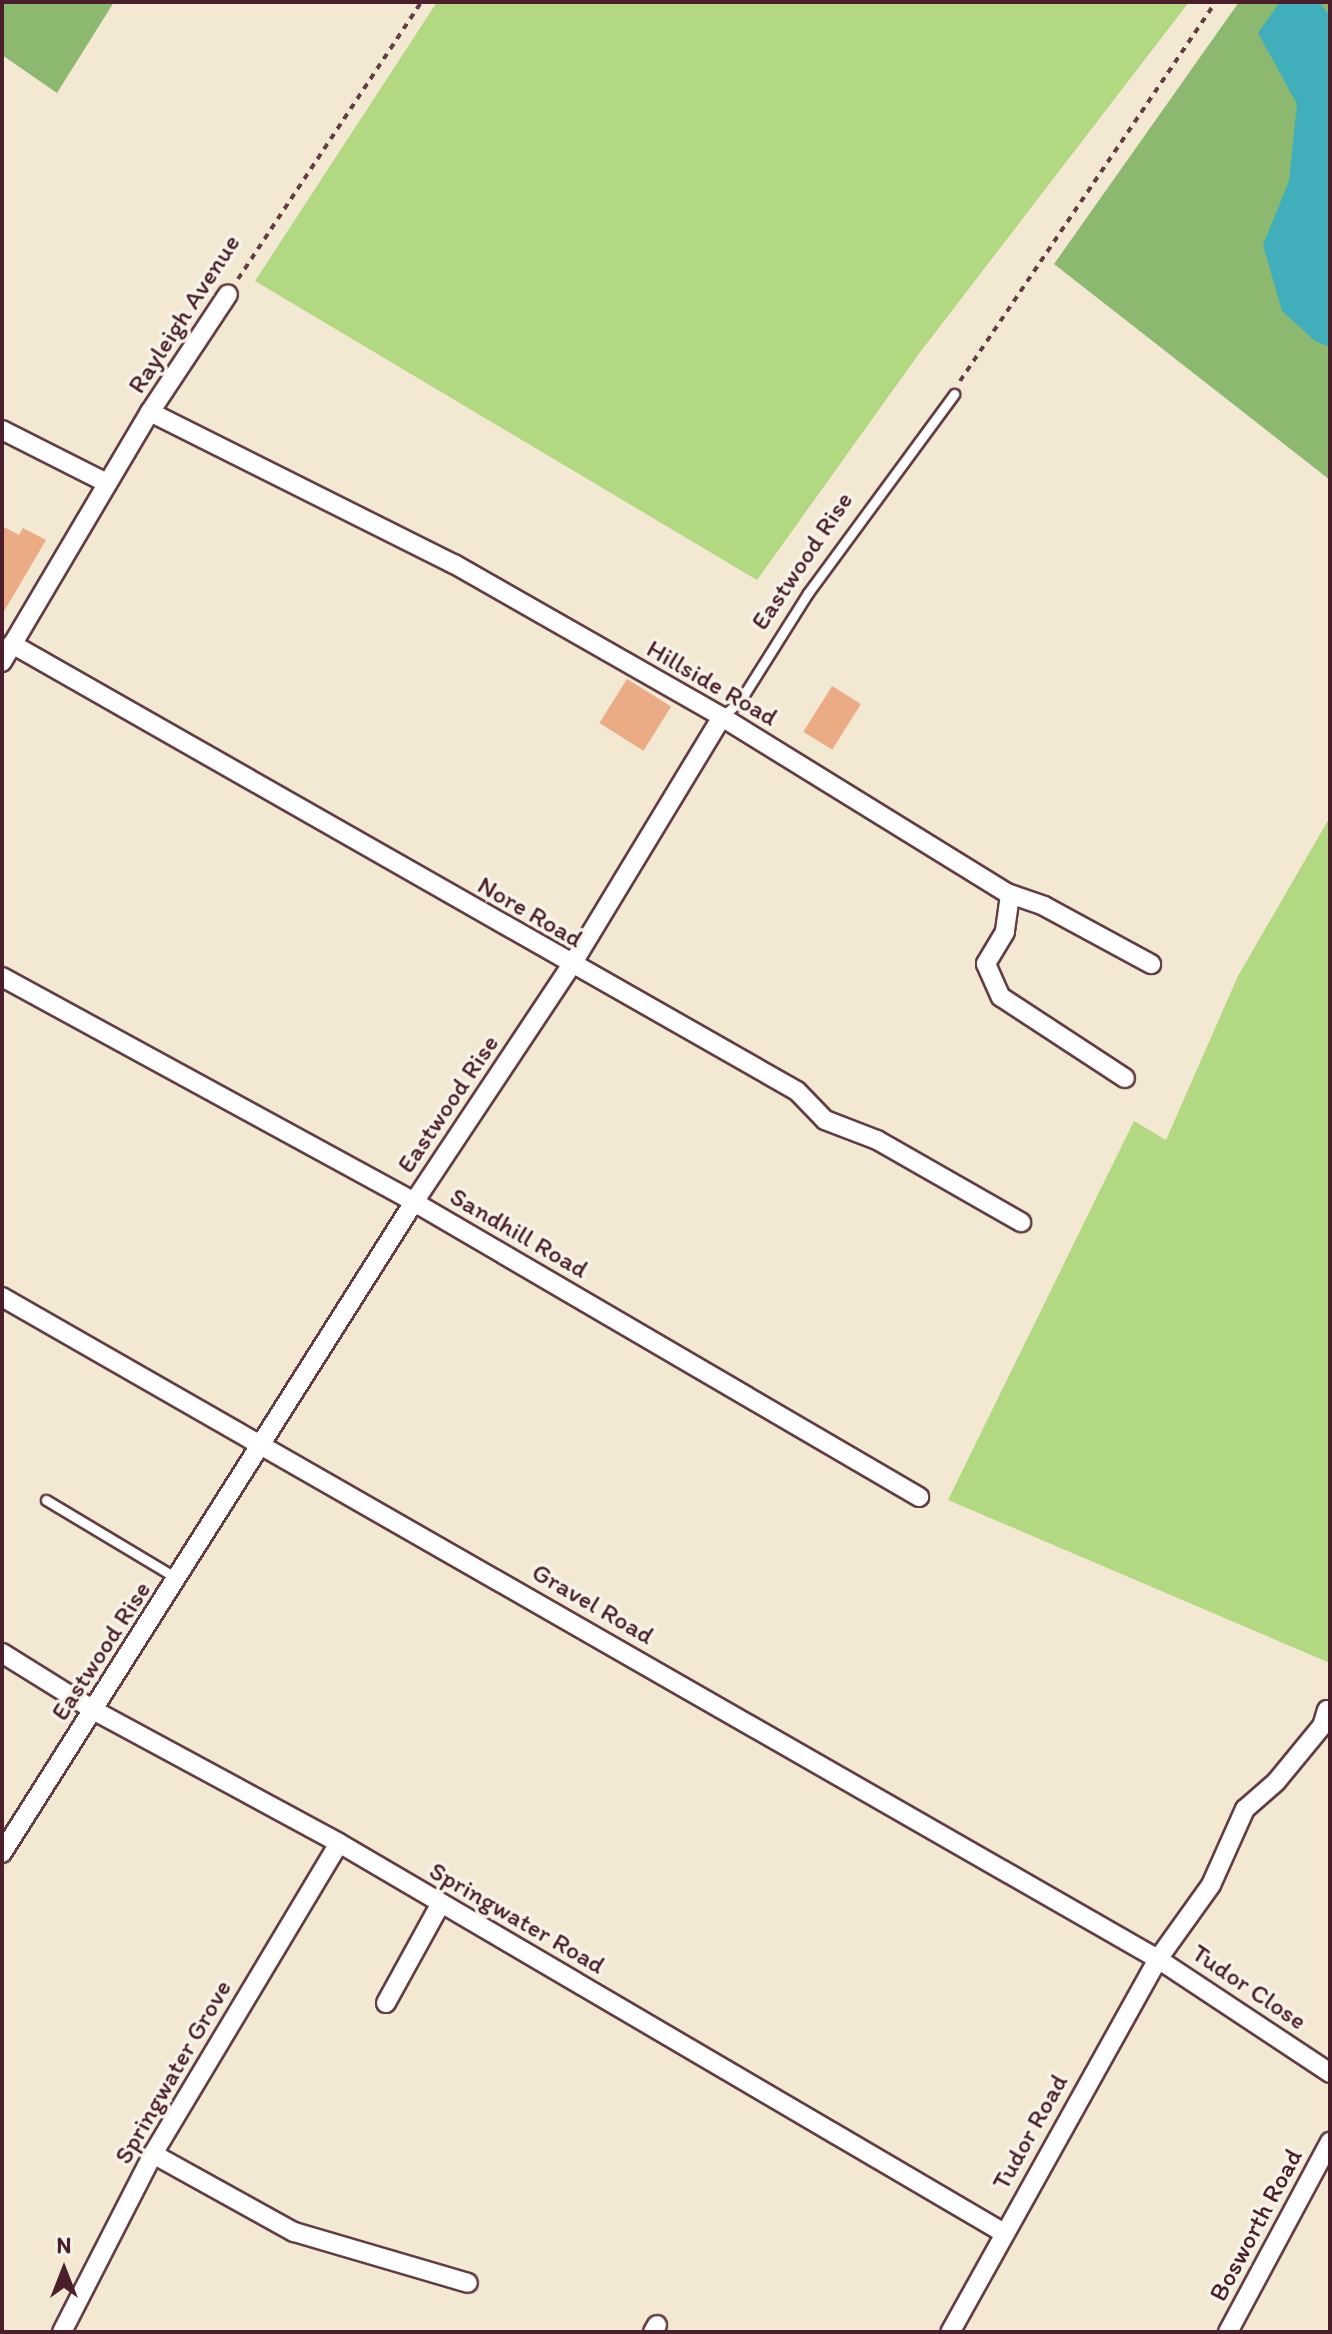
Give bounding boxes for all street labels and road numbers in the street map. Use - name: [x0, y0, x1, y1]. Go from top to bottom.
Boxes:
- street label: Rayleigh Avenue: [121, 229, 247, 399]
- street label: Eastwood Rise: [744, 486, 860, 636]
- street label: Hillside Road: [641, 633, 783, 733]
- street label: Nore Road: [472, 870, 588, 954]
- street label: Eastwood Rise: [390, 1029, 506, 1179]
- street label: Sandhill Road: [445, 1181, 593, 1285]
- street label: Gravel Road: [527, 1557, 659, 1651]
- street label: Eastwood Rise: [44, 1575, 158, 1727]
- street label: Springwater Road: [424, 1855, 610, 1981]
- street label: Tudor Close: [1186, 1937, 1312, 2037]
- street label: Springwater Grove: [108, 1974, 238, 2170]
- street label: Tudor Road: [986, 2069, 1074, 2195]
- street label: Bosworth Road: [1203, 2144, 1309, 2306]

